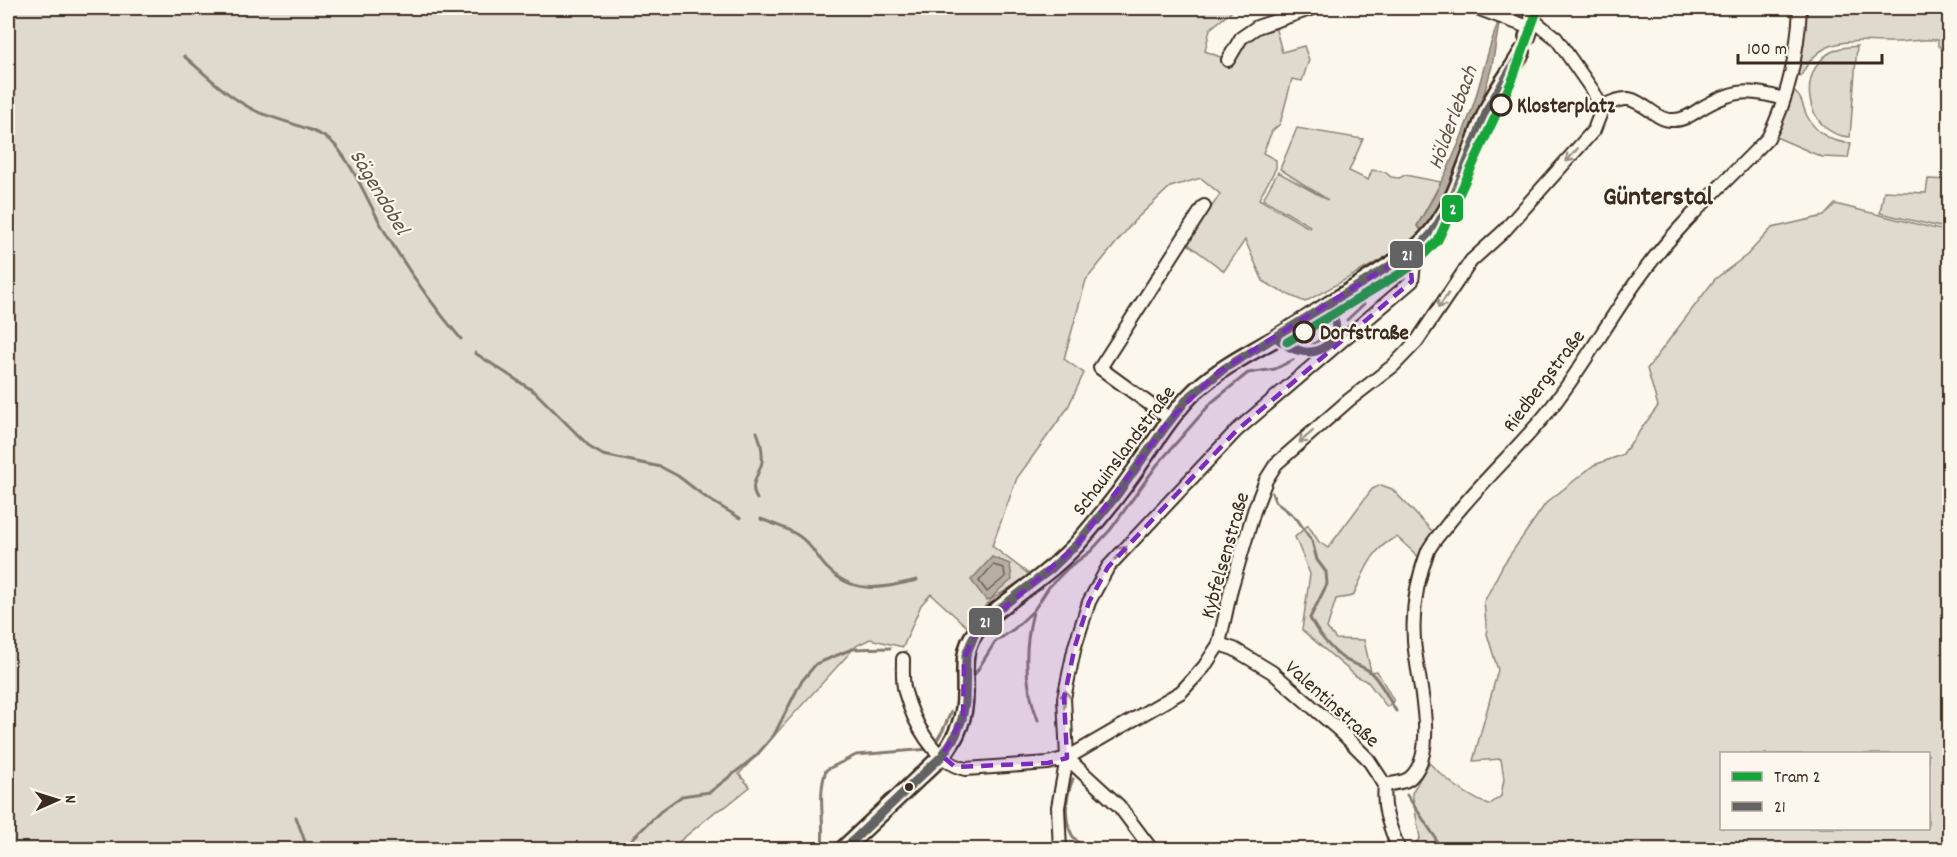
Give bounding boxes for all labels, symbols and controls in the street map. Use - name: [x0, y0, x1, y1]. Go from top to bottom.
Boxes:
- scale bar: [1738, 27, 1882, 65]
- text: 100 m: [1747, 38, 1787, 63]
- water label: Hölderlebach: [1421, 61, 1488, 174]
- place label: Klosterplatz: [1517, 93, 1616, 123]
- marker: Klosterplatz: [1490, 94, 1512, 116]
- water label: Sägendobel: [340, 144, 417, 243]
- one-way arrow: [1565, 148, 1579, 163]
- district label: Günterstal: [1603, 179, 1714, 218]
- line badge: 2: [1441, 194, 1464, 223]
- text: 2: [1450, 199, 1457, 222]
- line badge: 21: [1389, 240, 1424, 269]
- text: 21: [1402, 245, 1412, 268]
- one-way arrow: [1437, 292, 1449, 309]
- place label: Dorfstraße: [1320, 320, 1409, 350]
- marker: Dorfstraße: [1293, 321, 1315, 343]
- street label: Riedbergstraße: [1497, 324, 1594, 440]
- street label: Schauinslandstraße: [1066, 380, 1184, 523]
- one-way arrow: [1299, 430, 1314, 444]
- street label: Kybfelsenstraße: [1195, 489, 1259, 623]
- one-way arrow: [1113, 546, 1128, 561]
- line badge: 21: [968, 607, 1003, 636]
- text: 21: [980, 612, 990, 635]
- street label: Valentinstraße: [1277, 654, 1385, 756]
- one-way arrow: [1060, 690, 1071, 710]
- legend: [1720, 752, 1930, 830]
- text: Tram 2: [1774, 766, 1821, 791]
- north arrow: [27, 770, 87, 830]
- unlabelled marker: [903, 781, 915, 793]
- text: N: [58, 795, 81, 804]
- text: 21: [1774, 796, 1786, 821]

